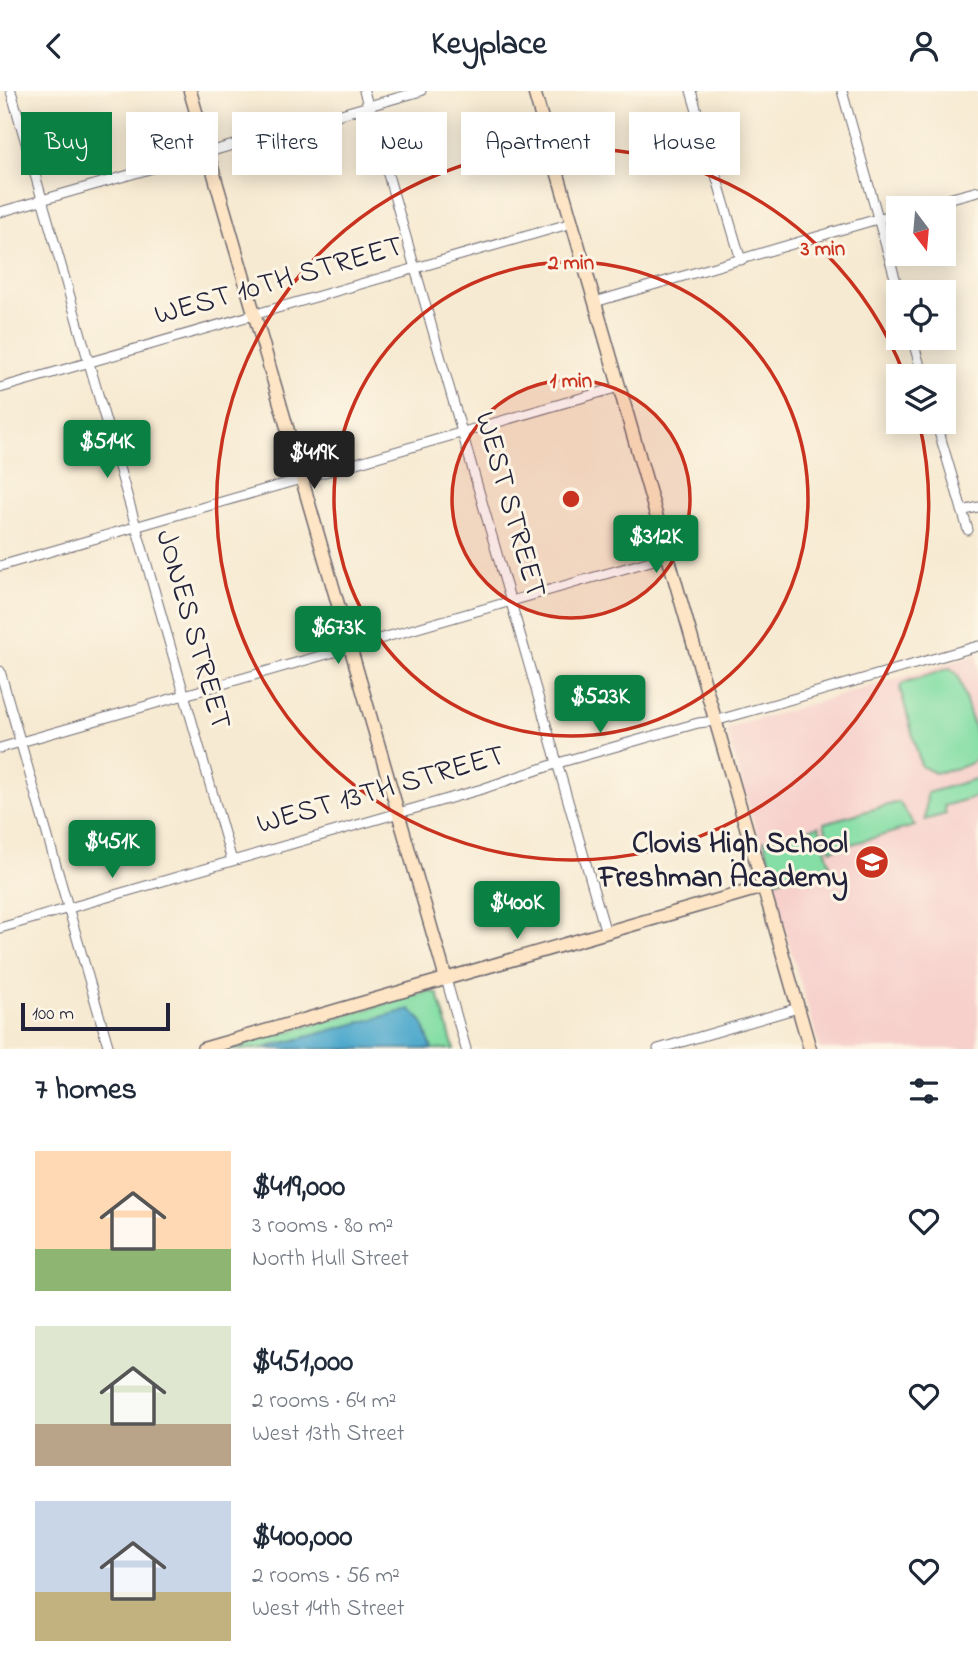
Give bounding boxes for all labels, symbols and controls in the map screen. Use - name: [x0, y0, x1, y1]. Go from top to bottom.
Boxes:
- text: Keyplace: [431, 22, 547, 69]
- icon: back: [35, 27, 73, 65]
- icon: person: [905, 27, 943, 65]
- chip: Buy: [21, 112, 112, 175]
- chip: Rent: [126, 112, 218, 175]
- chip: Filters: [232, 112, 342, 175]
- chip: New: [356, 112, 447, 175]
- chip: Apartment: [461, 112, 615, 175]
- chip: House: [629, 112, 740, 175]
- north arrow: [886, 196, 956, 266]
- map controls: [886, 196, 956, 434]
- street label: WEST 10TH STREET: [150, 225, 408, 339]
- text: 3 min: [800, 235, 845, 265]
- text: 2 min: [547, 249, 594, 279]
- button: locate: [886, 280, 956, 350]
- button: layers: [886, 364, 956, 434]
- text: 1 min: [550, 367, 592, 397]
- street label: WEST STREET: [461, 407, 557, 603]
- pin: $514K: [58, 421, 156, 480]
- text: $514K: [79, 426, 135, 459]
- pin: $419K: [265, 431, 363, 491]
- text: $419K: [290, 437, 338, 470]
- centre of rings: [559, 487, 583, 511]
- pin: $312K: [607, 515, 705, 575]
- text: $312K: [629, 521, 683, 554]
- street label: JONES STREET: [142, 525, 242, 735]
- pin: $673K: [289, 607, 387, 666]
- text: $673K: [311, 612, 365, 645]
- pin: $523K: [551, 675, 649, 735]
- text: $523K: [570, 681, 630, 714]
- street label: WEST 13TH STREET: [252, 735, 510, 847]
- pin: $451K: [63, 821, 161, 880]
- place label: Clovis High School Freshman Academy: [597, 823, 848, 901]
- text: $451K: [84, 826, 140, 859]
- school or university icon: Clovis High School Freshman Academy: [853, 843, 891, 881]
- pin: $400K: [468, 881, 566, 941]
- text: $400K: [490, 887, 544, 920]
- scale bar: [21, 1000, 170, 1032]
- text: 100 m: [32, 1001, 74, 1028]
- text: 7 homes: [35, 1069, 137, 1113]
- icon: filters: [905, 1072, 943, 1110]
- text: $419,000: [252, 1166, 345, 1210]
- icon: home: [91, 1179, 175, 1263]
- icon: heart: [905, 1202, 943, 1240]
- text: 3 rooms · 80 m²: [252, 1210, 393, 1243]
- text: North Hull Street: [252, 1243, 409, 1276]
- text: $451,000: [252, 1341, 353, 1385]
- icon: home: [91, 1354, 175, 1438]
- icon: heart: [905, 1377, 943, 1415]
- text: 2 rooms · 64 m²: [252, 1385, 396, 1418]
- text: West 13th Street: [252, 1418, 405, 1451]
- text: $400,000: [252, 1516, 352, 1560]
- icon: home: [91, 1529, 175, 1613]
- icon: heart: [905, 1552, 943, 1590]
- text: 2 rooms · 56 m²: [252, 1560, 400, 1593]
- text: West 14th Street: [252, 1593, 404, 1626]

